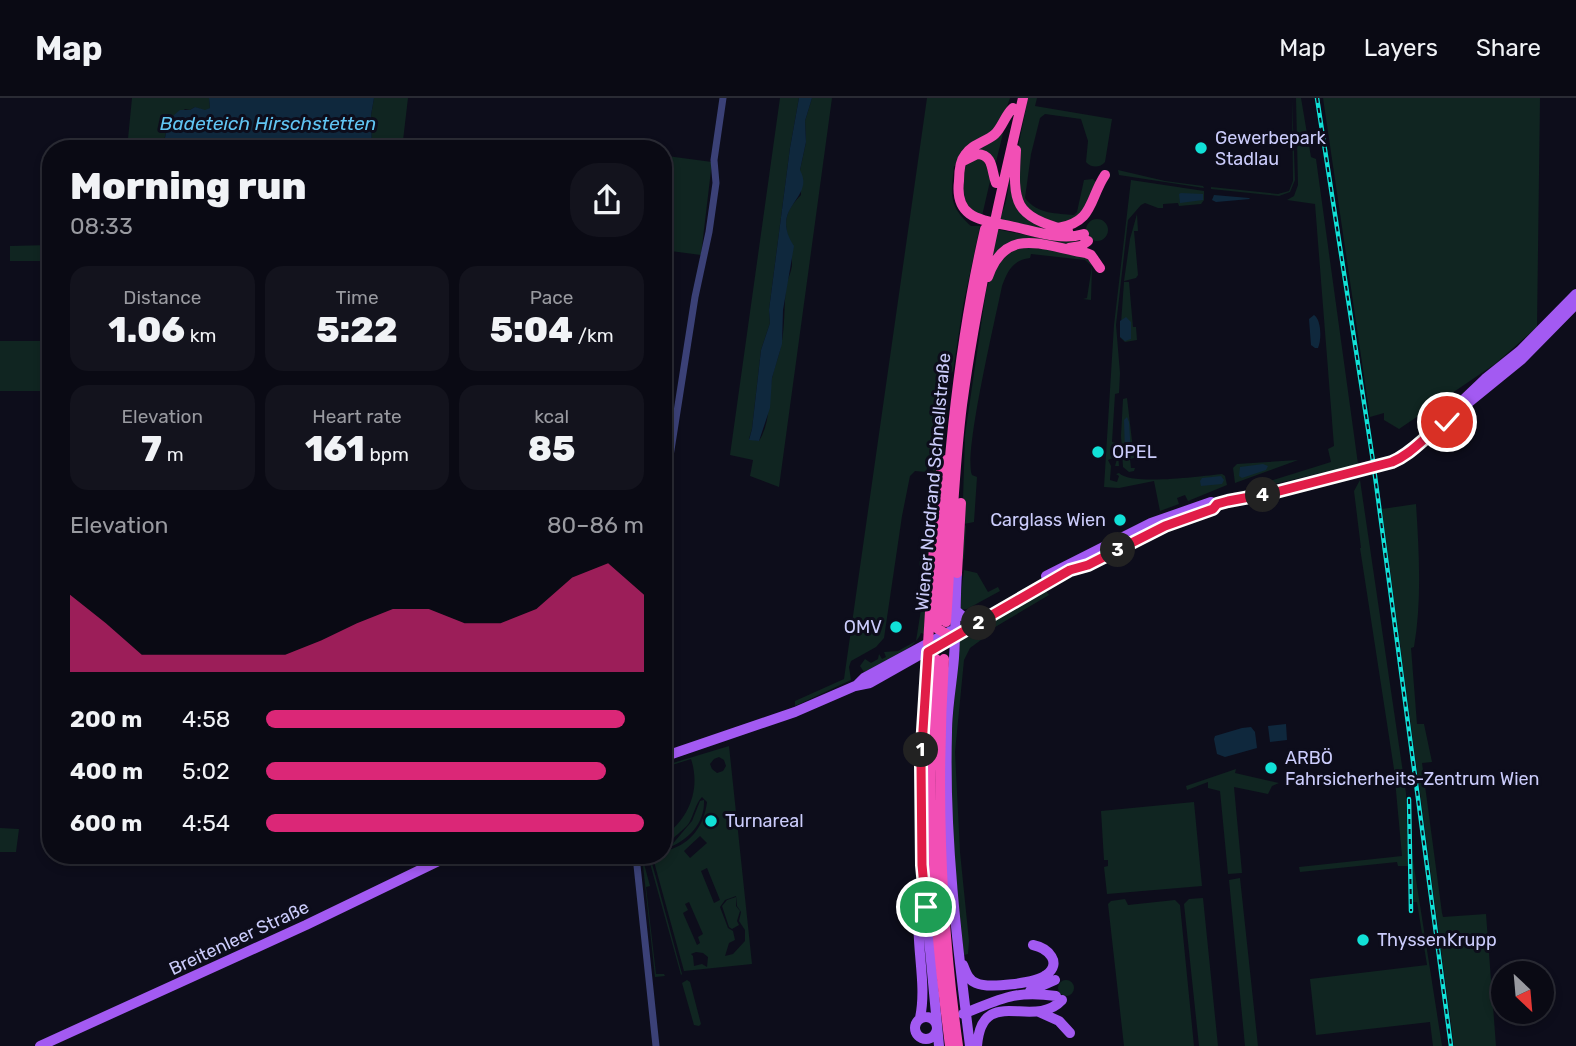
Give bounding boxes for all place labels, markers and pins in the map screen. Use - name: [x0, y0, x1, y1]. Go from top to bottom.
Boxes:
- place label: Gewerbepark Stadlau: [1215, 127, 1326, 170]
- marker: Gewerbepark Stadlau: [1193, 140, 1209, 156]
- pin: [1417, 392, 1477, 452]
- place label: OPEL: [1112, 441, 1157, 463]
- marker: OPEL: [1090, 444, 1106, 460]
- pin: 4: [1246, 478, 1280, 512]
- place label: Carglass Wien: [990, 509, 1106, 531]
- marker: Carglass Wien: [1112, 512, 1128, 528]
- pin: 3: [1100, 532, 1136, 568]
- pin: 2: [962, 606, 996, 640]
- place label: OMV: [844, 616, 882, 638]
- marker: OMV: [888, 619, 904, 635]
- pin: 1: [904, 732, 939, 768]
- place label: ARBÖ Fahrsicherheits-Zentrum Wien: [1285, 747, 1539, 790]
- marker: ARBÖ Fahrsicherheits-Zentrum Wien: [1263, 760, 1279, 776]
- place label: Turnareal: [725, 810, 804, 832]
- marker: Turnareal: [703, 813, 719, 829]
- pin: [896, 877, 956, 937]
- place label: ThyssenKrupp: [1377, 929, 1497, 951]
- marker: ThyssenKrupp: [1355, 932, 1371, 948]

